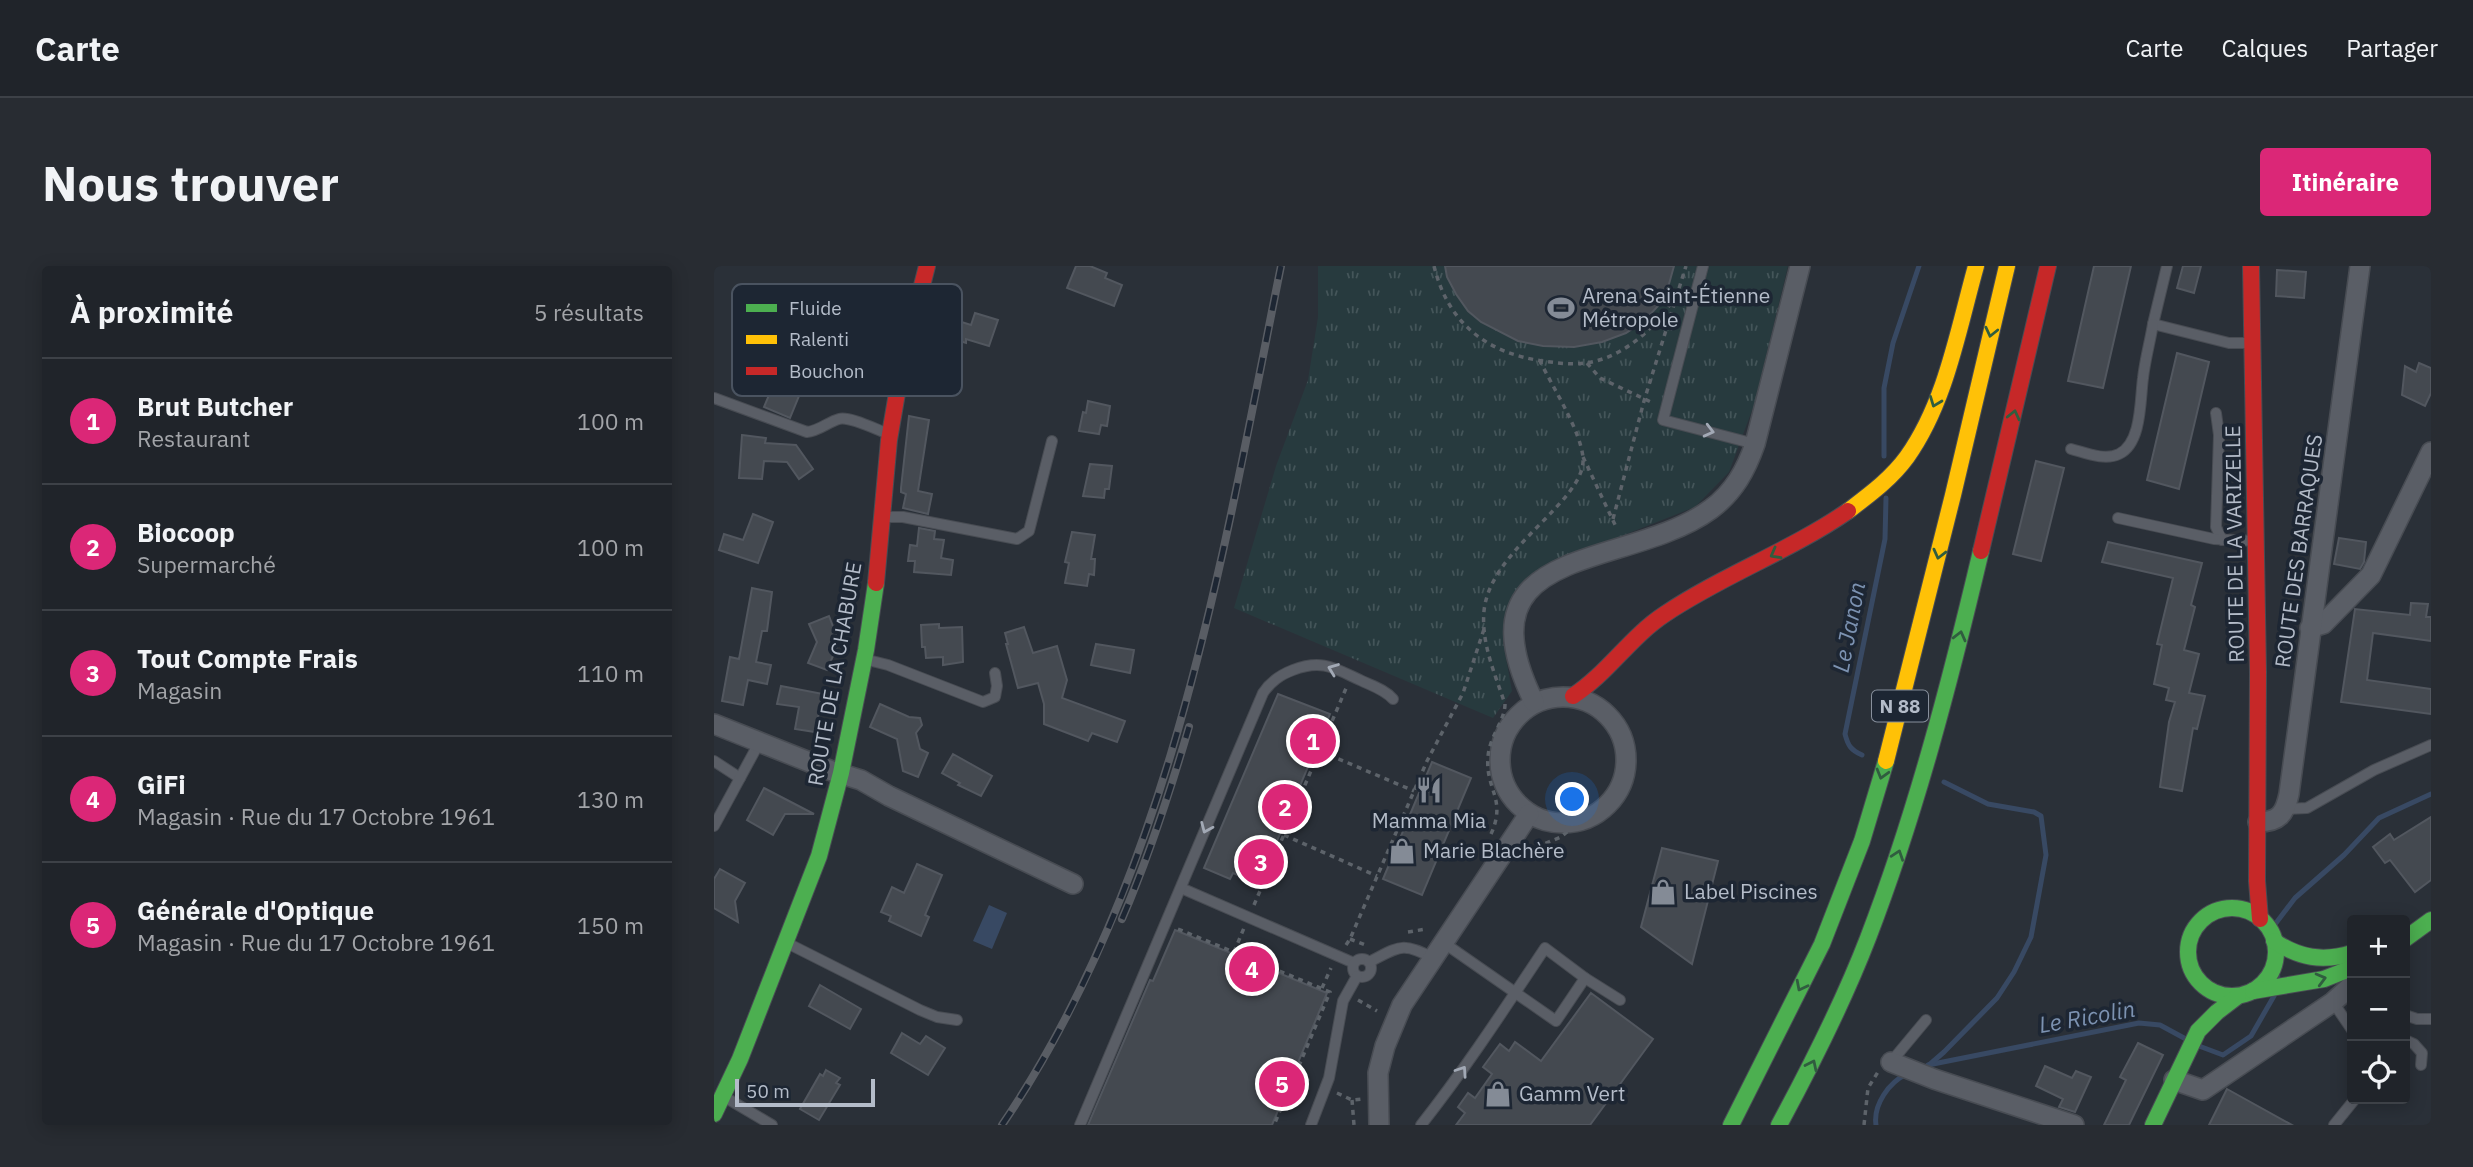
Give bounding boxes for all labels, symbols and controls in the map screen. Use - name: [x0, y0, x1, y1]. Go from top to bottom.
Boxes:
- text: Carte: [35, 27, 120, 70]
- text: Carte: [2125, 32, 2184, 64]
- text: Calques: [2222, 32, 2308, 64]
- text: Partager: [2346, 32, 2438, 64]
- button: Itinéraire: [2260, 148, 2431, 216]
- text: Nous trouver: [42, 151, 339, 214]
- place label: Arena Saint-Étienne Métropole: [1582, 281, 1770, 333]
- legend: [732, 284, 962, 396]
- text: À proximité: [70, 292, 233, 331]
- sports icon: Arena Saint-Étienne Métropole: [1546, 293, 1576, 323]
- text: Fluide: [789, 296, 842, 320]
- text: 5 résultats: [534, 297, 644, 327]
- one-way arrow: [1985, 326, 2000, 338]
- text: Ralenti: [789, 327, 849, 351]
- text: Bouchon: [789, 359, 865, 383]
- text: Brut Butcher: [137, 389, 293, 423]
- one-way arrow: [1929, 395, 1943, 407]
- text: 1: [86, 406, 100, 436]
- text: 100 m: [577, 406, 644, 436]
- one-way arrow: [2006, 409, 2020, 421]
- text: Restaurant: [137, 423, 250, 453]
- one-way arrow: [1703, 423, 1715, 438]
- street label: ROUTE DE LA VARIZELLE: [2218, 425, 2250, 663]
- street label: ROUTE DES BARRAQUES: [2268, 432, 2328, 669]
- text: Biocoop: [137, 515, 235, 549]
- text: 2: [86, 532, 100, 562]
- text: 100 m: [577, 532, 644, 562]
- one-way arrow: [1769, 546, 1782, 559]
- one-way arrow: [1933, 548, 1947, 560]
- text: Supermarché: [137, 549, 276, 579]
- street label: ROUTE DE LA CHABURE: [801, 560, 868, 788]
- water label: Le Janon: [1825, 579, 1871, 675]
- one-way arrow: [1952, 630, 1966, 642]
- text: Tout Compte Frais: [137, 641, 358, 675]
- text: 3: [86, 658, 100, 688]
- text: 110 m: [577, 658, 644, 688]
- one-way arrow: [1327, 663, 1339, 677]
- text: Magasin: [137, 675, 222, 705]
- road number: N 88: [1872, 690, 1928, 722]
- pin: 1: [1290, 715, 1336, 767]
- text: GiFi: [137, 767, 186, 801]
- one-way arrow: [1875, 768, 1890, 780]
- restaurant icon: Mamma Mia: [1414, 775, 1444, 805]
- pin: 2: [1262, 781, 1308, 833]
- your location: [1555, 782, 1589, 816]
- text: 4: [86, 784, 100, 814]
- text: 130 m: [577, 784, 644, 814]
- text: Magasin · Rue du 17 Octobre 1961: [137, 801, 495, 831]
- place label: Mamma Mia: [1372, 806, 1486, 834]
- one-way arrow: [1200, 821, 1214, 833]
- pin: 3: [1238, 836, 1284, 888]
- shop icon: Marie Blachère: [1387, 836, 1417, 866]
- place label: Marie Blachère: [1423, 836, 1565, 864]
- one-way arrow: [1890, 849, 1904, 861]
- shop icon: Label Piscines: [1648, 877, 1678, 907]
- place label: Label Piscines: [1684, 877, 1818, 905]
- text: Générale d'Optique: [137, 893, 374, 927]
- text: 5: [86, 910, 100, 940]
- text: 150 m: [577, 910, 644, 940]
- map controls: [2347, 915, 2410, 1104]
- button: +: [2347, 915, 2410, 978]
- text: Magasin · Rue du 17 Octobre 1961: [137, 927, 495, 957]
- pin: 4: [1229, 943, 1275, 995]
- one-way arrow: [2315, 973, 2327, 987]
- button: −: [2347, 978, 2410, 1041]
- one-way arrow: [1796, 979, 1810, 991]
- water label: Le Ricolin: [2036, 993, 2137, 1039]
- button: locate: [2347, 1041, 2410, 1104]
- pin: 5: [1259, 1058, 1305, 1110]
- one-way arrow: [1803, 1060, 1817, 1072]
- one-way arrow: [1454, 1065, 1467, 1078]
- scale bar: [735, 1076, 875, 1108]
- text: 50 m: [746, 1079, 790, 1103]
- shop icon: Gamm Vert: [1483, 1079, 1513, 1109]
- place label: Gamm Vert: [1519, 1079, 1625, 1107]

